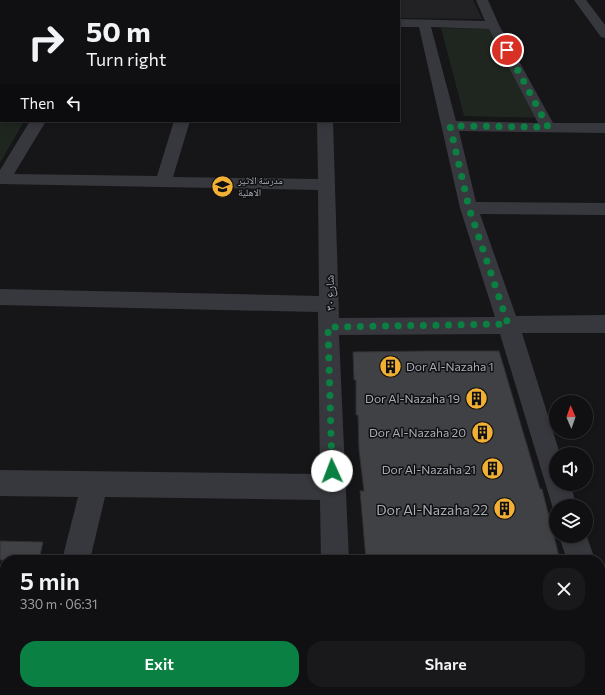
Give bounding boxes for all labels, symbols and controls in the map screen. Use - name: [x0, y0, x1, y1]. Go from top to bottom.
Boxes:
- text: 50 m: [86, 14, 151, 48]
- icon: right: [20, 16, 72, 68]
- pin: [490, 33, 524, 67]
- icon: arrive: [496, 39, 518, 61]
- text: Turn right: [86, 48, 166, 70]
- icon: left: [63, 92, 85, 114]
- text: Then: [20, 94, 55, 112]
- school or university icon: مدرسة الاثير الاهلية: [209, 173, 235, 199]
- place label: مدرسة الاثير الاهلية: [237, 174, 283, 198]
- street label: شارع ٣٠: [322, 275, 338, 311]
- building icon: Dor Al-Nazaha 1: [377, 353, 403, 379]
- place label: Dor Al-Nazaha 1: [406, 359, 494, 373]
- building icon: Dor Al-Nazaha 19: [463, 385, 489, 411]
- place label: Dor Al-Nazaha 19: [365, 391, 460, 405]
- north arrow: [549, 395, 593, 439]
- map controls: [549, 395, 593, 543]
- building icon: Dor Al-Nazaha 20: [469, 419, 495, 445]
- place label: Dor Al-Nazaha 20: [369, 425, 466, 439]
- button: sound: [549, 447, 593, 491]
- position arrow: [311, 450, 353, 492]
- building icon: Dor Al-Nazaha 21: [479, 456, 505, 482]
- place label: Dor Al-Nazaha 21: [382, 462, 476, 476]
- building icon: Dor Al-Nazaha 22: [491, 496, 517, 522]
- button: layers: [549, 499, 593, 543]
- place label: Dor Al-Nazaha 22: [376, 501, 488, 518]
- text: 5 min: [20, 566, 80, 595]
- button: close: [543, 568, 585, 610]
- text: 330 m · 06:31: [20, 596, 98, 612]
- button: Exit: [20, 641, 299, 687]
- button: Share: [307, 641, 585, 687]

